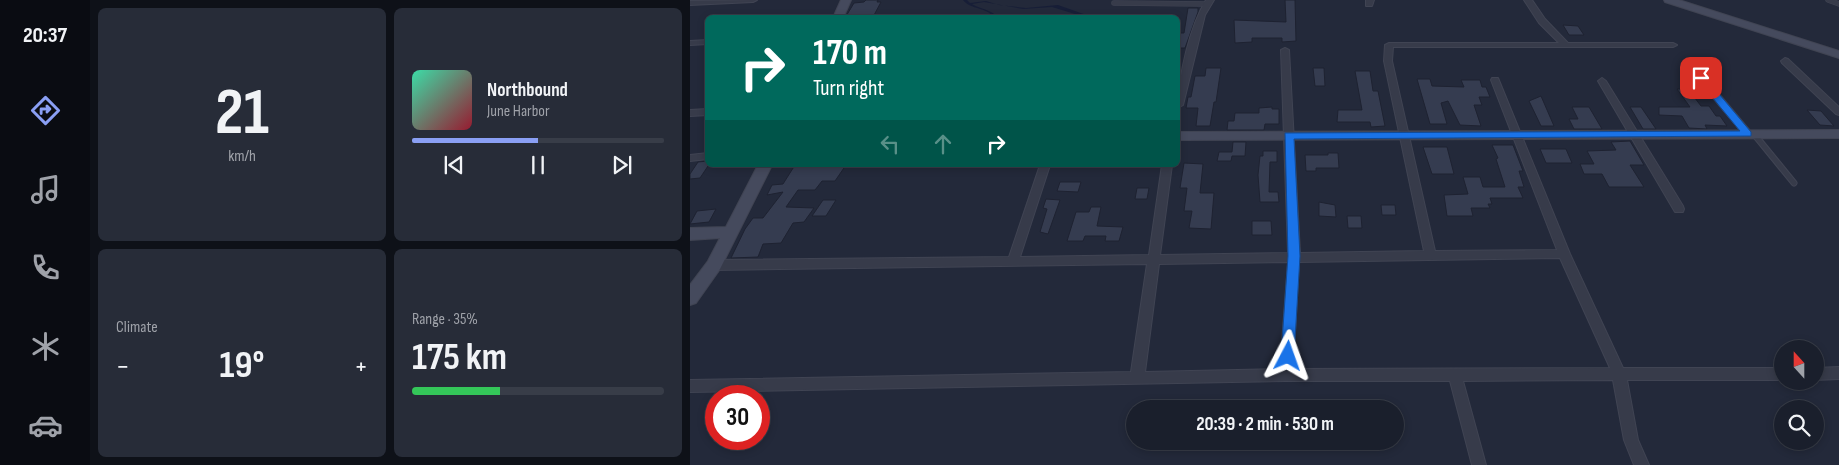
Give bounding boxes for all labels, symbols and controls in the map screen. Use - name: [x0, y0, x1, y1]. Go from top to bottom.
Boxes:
- text: 20:37: [23, 22, 67, 49]
- text: 170 m: [813, 32, 887, 75]
- icon: right: [730, 35, 795, 100]
- pin: [1680, 57, 1722, 99]
- icon: arrive: [1687, 64, 1715, 92]
- text: 21: [215, 75, 269, 153]
- text: Turn right: [813, 75, 884, 102]
- text: Northbound: [487, 79, 568, 102]
- icon: directions: [28, 93, 63, 128]
- text: June Harbor: [487, 102, 550, 121]
- icon: left: [876, 130, 904, 158]
- icon: ahead: [929, 130, 957, 158]
- icon: right: [982, 130, 1010, 158]
- text: km/h: [228, 147, 256, 166]
- icon: previous: [440, 151, 468, 179]
- icon: pause: [524, 151, 552, 179]
- icon: next: [608, 151, 636, 179]
- icon: music: [28, 172, 63, 207]
- icon: phone: [28, 250, 63, 285]
- text: Range · 35%: [412, 310, 478, 329]
- text: Climate: [116, 318, 158, 337]
- icon: climate: [28, 329, 63, 364]
- position arrow: [1261, 329, 1313, 381]
- text: 175 km: [412, 335, 507, 380]
- north arrow: [1774, 340, 1824, 390]
- map controls: [1774, 340, 1824, 450]
- text: 19°: [220, 343, 264, 388]
- text: −: [116, 350, 130, 383]
- text: +: [354, 350, 368, 383]
- speed limit sign: 30: [705, 385, 770, 450]
- button: search: [1774, 400, 1824, 450]
- icon: car: [28, 408, 63, 443]
- text: 20:39 · 2 min · 530 m: [1196, 413, 1334, 436]

